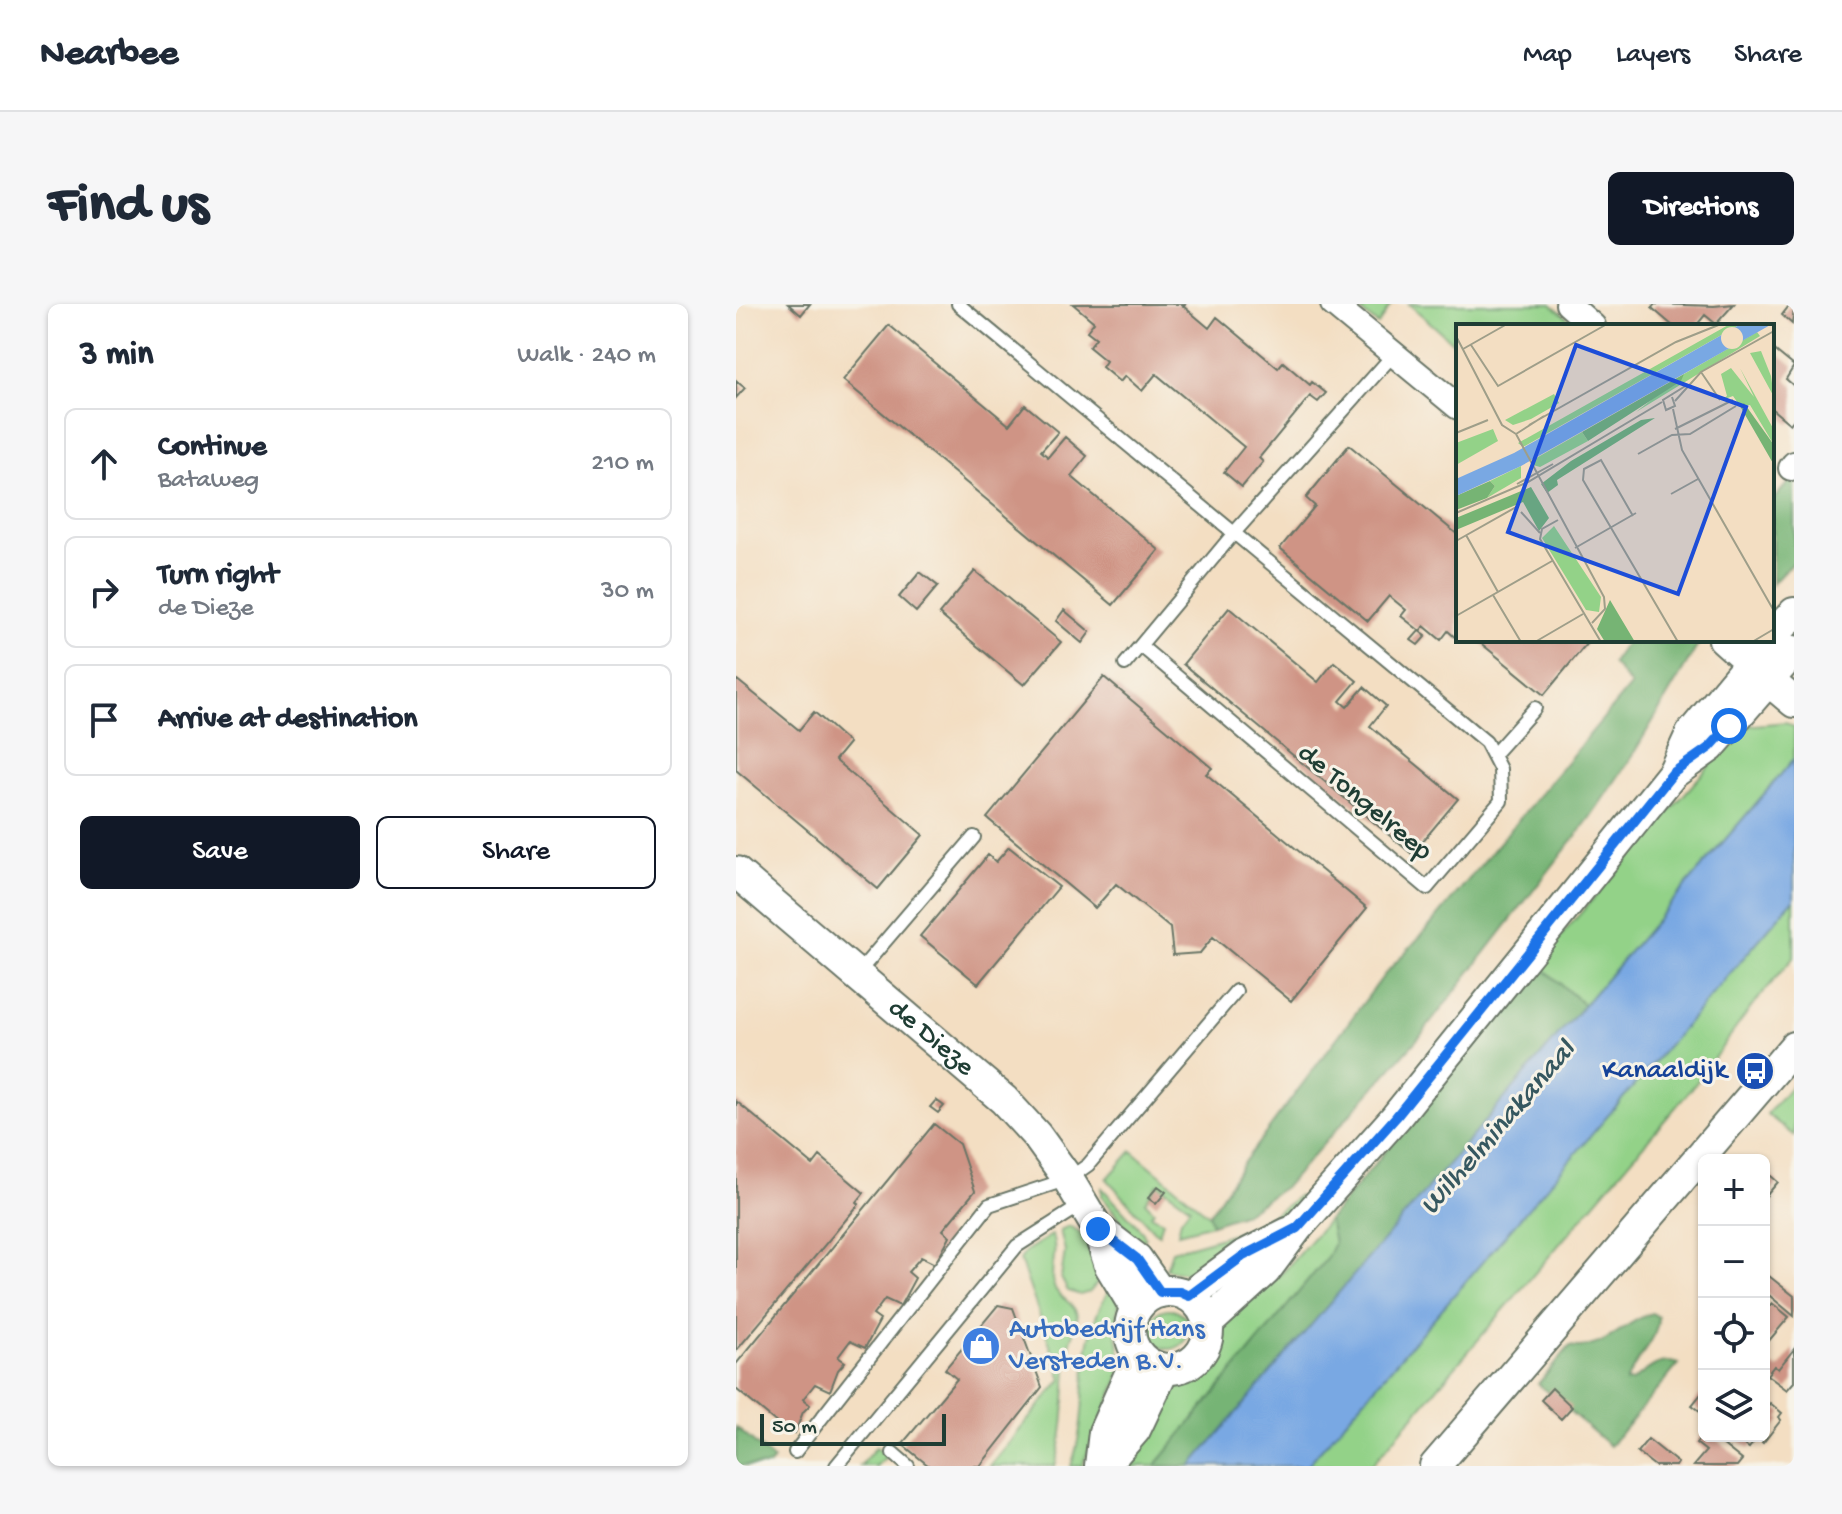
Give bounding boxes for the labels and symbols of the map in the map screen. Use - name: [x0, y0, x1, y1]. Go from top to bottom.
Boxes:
- inset map: [1456, 324, 1774, 642]
- route start: [1711, 708, 1747, 744]
- street label: de Tongelreep: [1290, 737, 1438, 869]
- street label: de Dieze: [881, 992, 981, 1084]
- water label: Wilhelminakanaal: [1414, 1033, 1586, 1223]
- bus stop icon: Kanaaldijk: [1734, 1050, 1776, 1092]
- place label: Kanaaldijk: [1602, 1055, 1730, 1088]
- route end: [1080, 1211, 1116, 1247]
- place label: Autobedrijf Hans Versteden B.V.: [1008, 1314, 1205, 1379]
- shop icon: Autobedrijf Hans Versteden B.V.: [960, 1325, 1002, 1367]
- scale bar: [760, 1410, 946, 1446]

